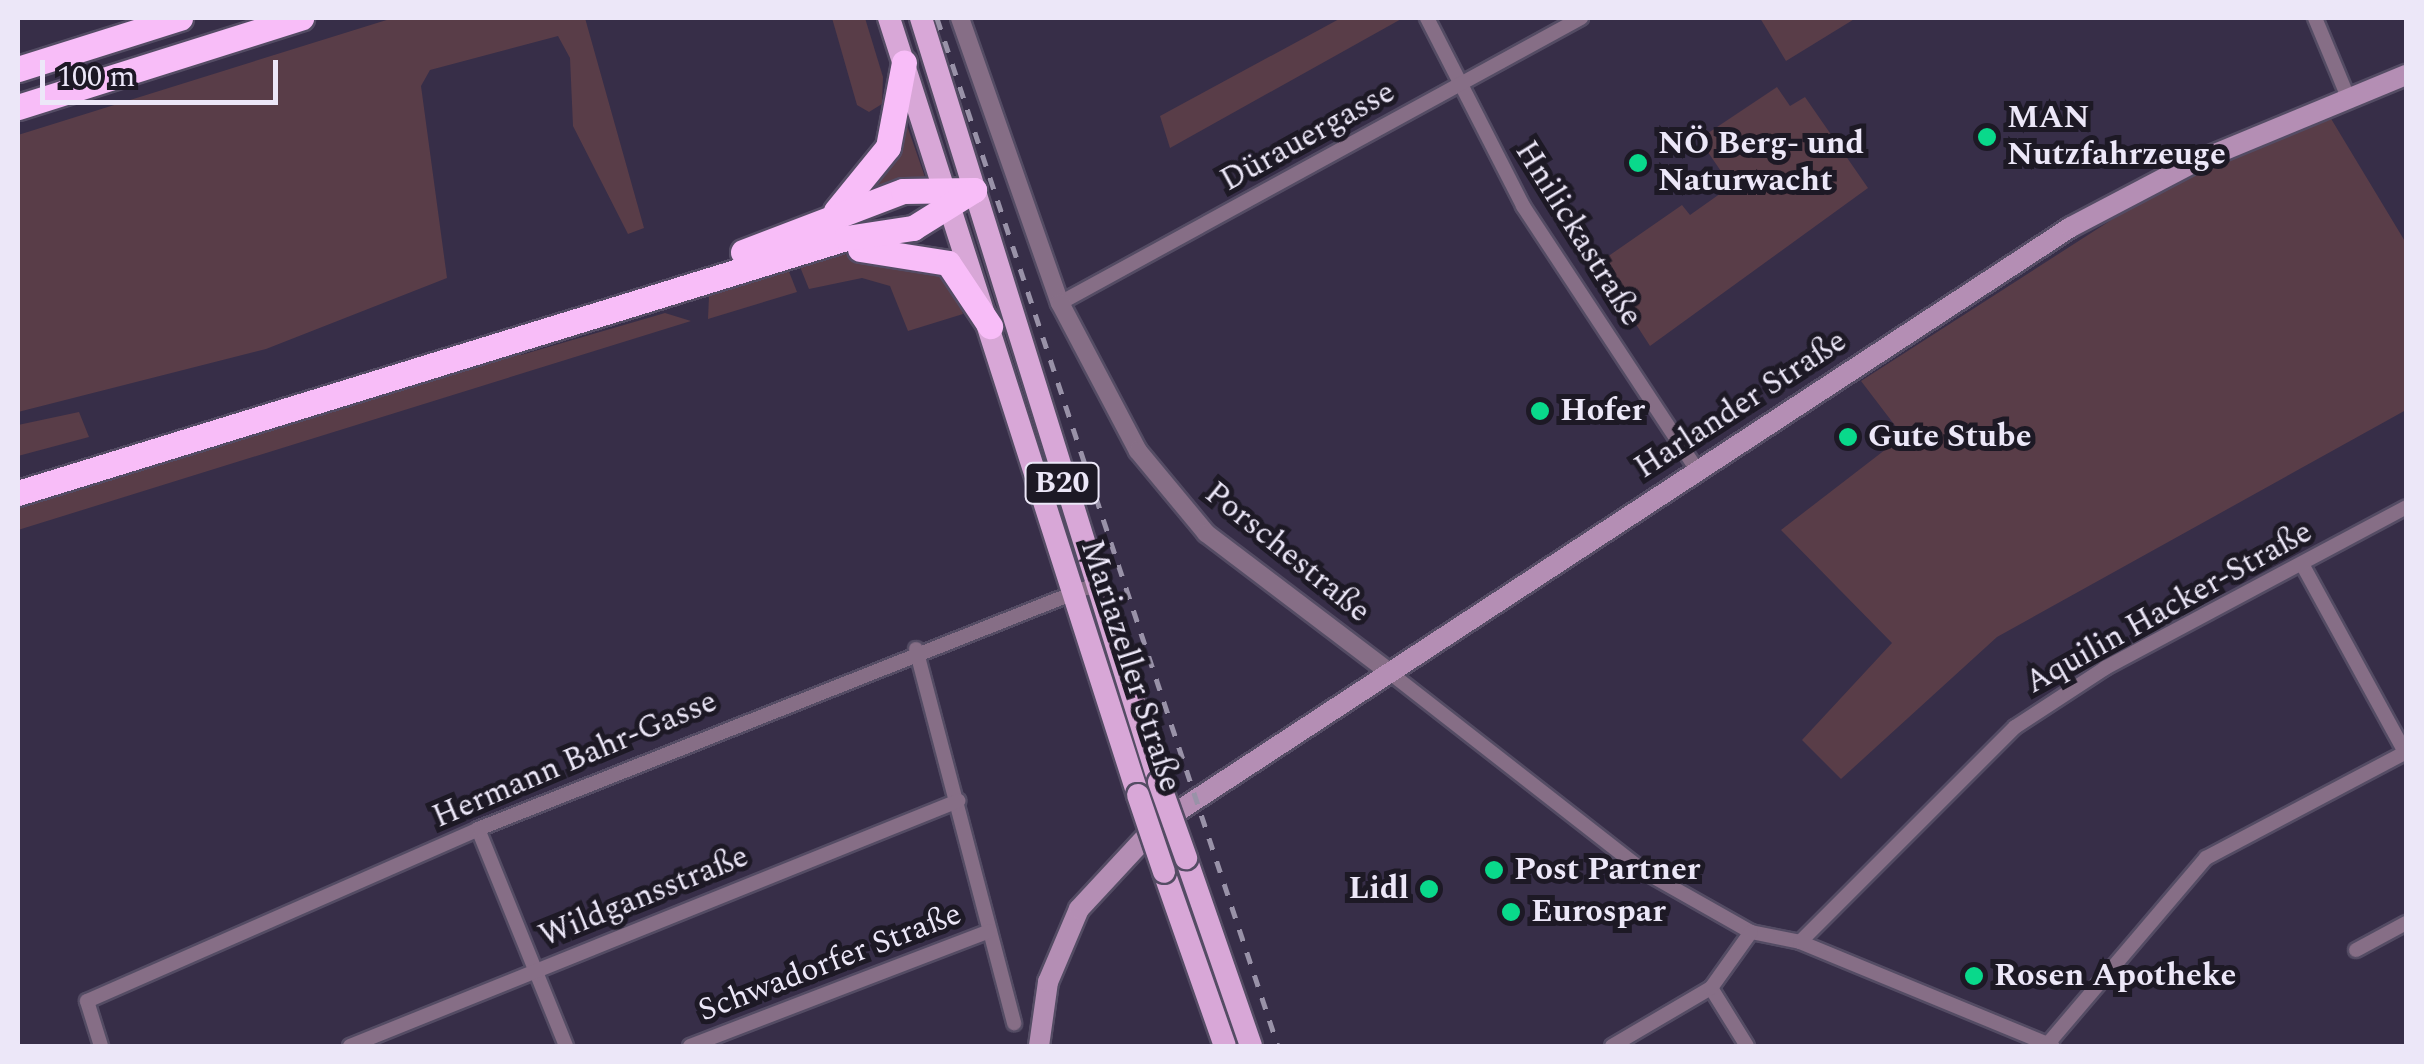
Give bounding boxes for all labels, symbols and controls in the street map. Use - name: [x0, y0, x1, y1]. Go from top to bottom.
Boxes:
- scale bar: [45, 40, 282, 102]
- text: 100 m: [57, 54, 135, 100]
- street label: Dürauergasse: [1214, 73, 1402, 201]
- place label: MAN Nutzfahrzeuge: [2007, 100, 2226, 175]
- place label: NÖ Berg- und Naturwacht: [1658, 126, 1864, 201]
- marker: MAN Nutzfahrzeuge: [1976, 126, 1998, 148]
- street label: Hnilickastraße: [1506, 134, 1650, 334]
- marker: NÖ Berg- und Naturwacht: [1627, 152, 1649, 174]
- street label: Harlander Straße: [1628, 322, 1854, 488]
- place label: Hofer: [1560, 392, 1645, 430]
- marker: Hofer: [1529, 400, 1551, 422]
- place label: Gute Stube: [1868, 418, 2032, 456]
- marker: Gute Stube: [1837, 426, 1859, 448]
- road number: B20: [1024, 458, 1100, 508]
- street label: Porschestraße: [1197, 475, 1377, 631]
- street label: Aquilin Hacker-Straße: [2019, 513, 2319, 703]
- street label: Mariazeller Straße: [1071, 535, 1189, 797]
- street label: Hermann Bahr-Gasse: [427, 683, 723, 837]
- street label: Wildgansstraße: [534, 838, 754, 956]
- place label: Post Partner: [1514, 851, 1700, 889]
- marker: Post Partner: [1483, 859, 1505, 881]
- place label: Lidl: [1348, 870, 1409, 908]
- marker: Lidl: [1418, 878, 1440, 900]
- place label: Eurospar: [1531, 893, 1666, 931]
- street label: Schwadorfer Straße: [693, 895, 967, 1031]
- marker: Eurospar: [1500, 901, 1522, 923]
- place label: Rosen Apotheke: [1994, 957, 2236, 995]
- marker: Rosen Apotheke: [1963, 965, 1985, 987]

